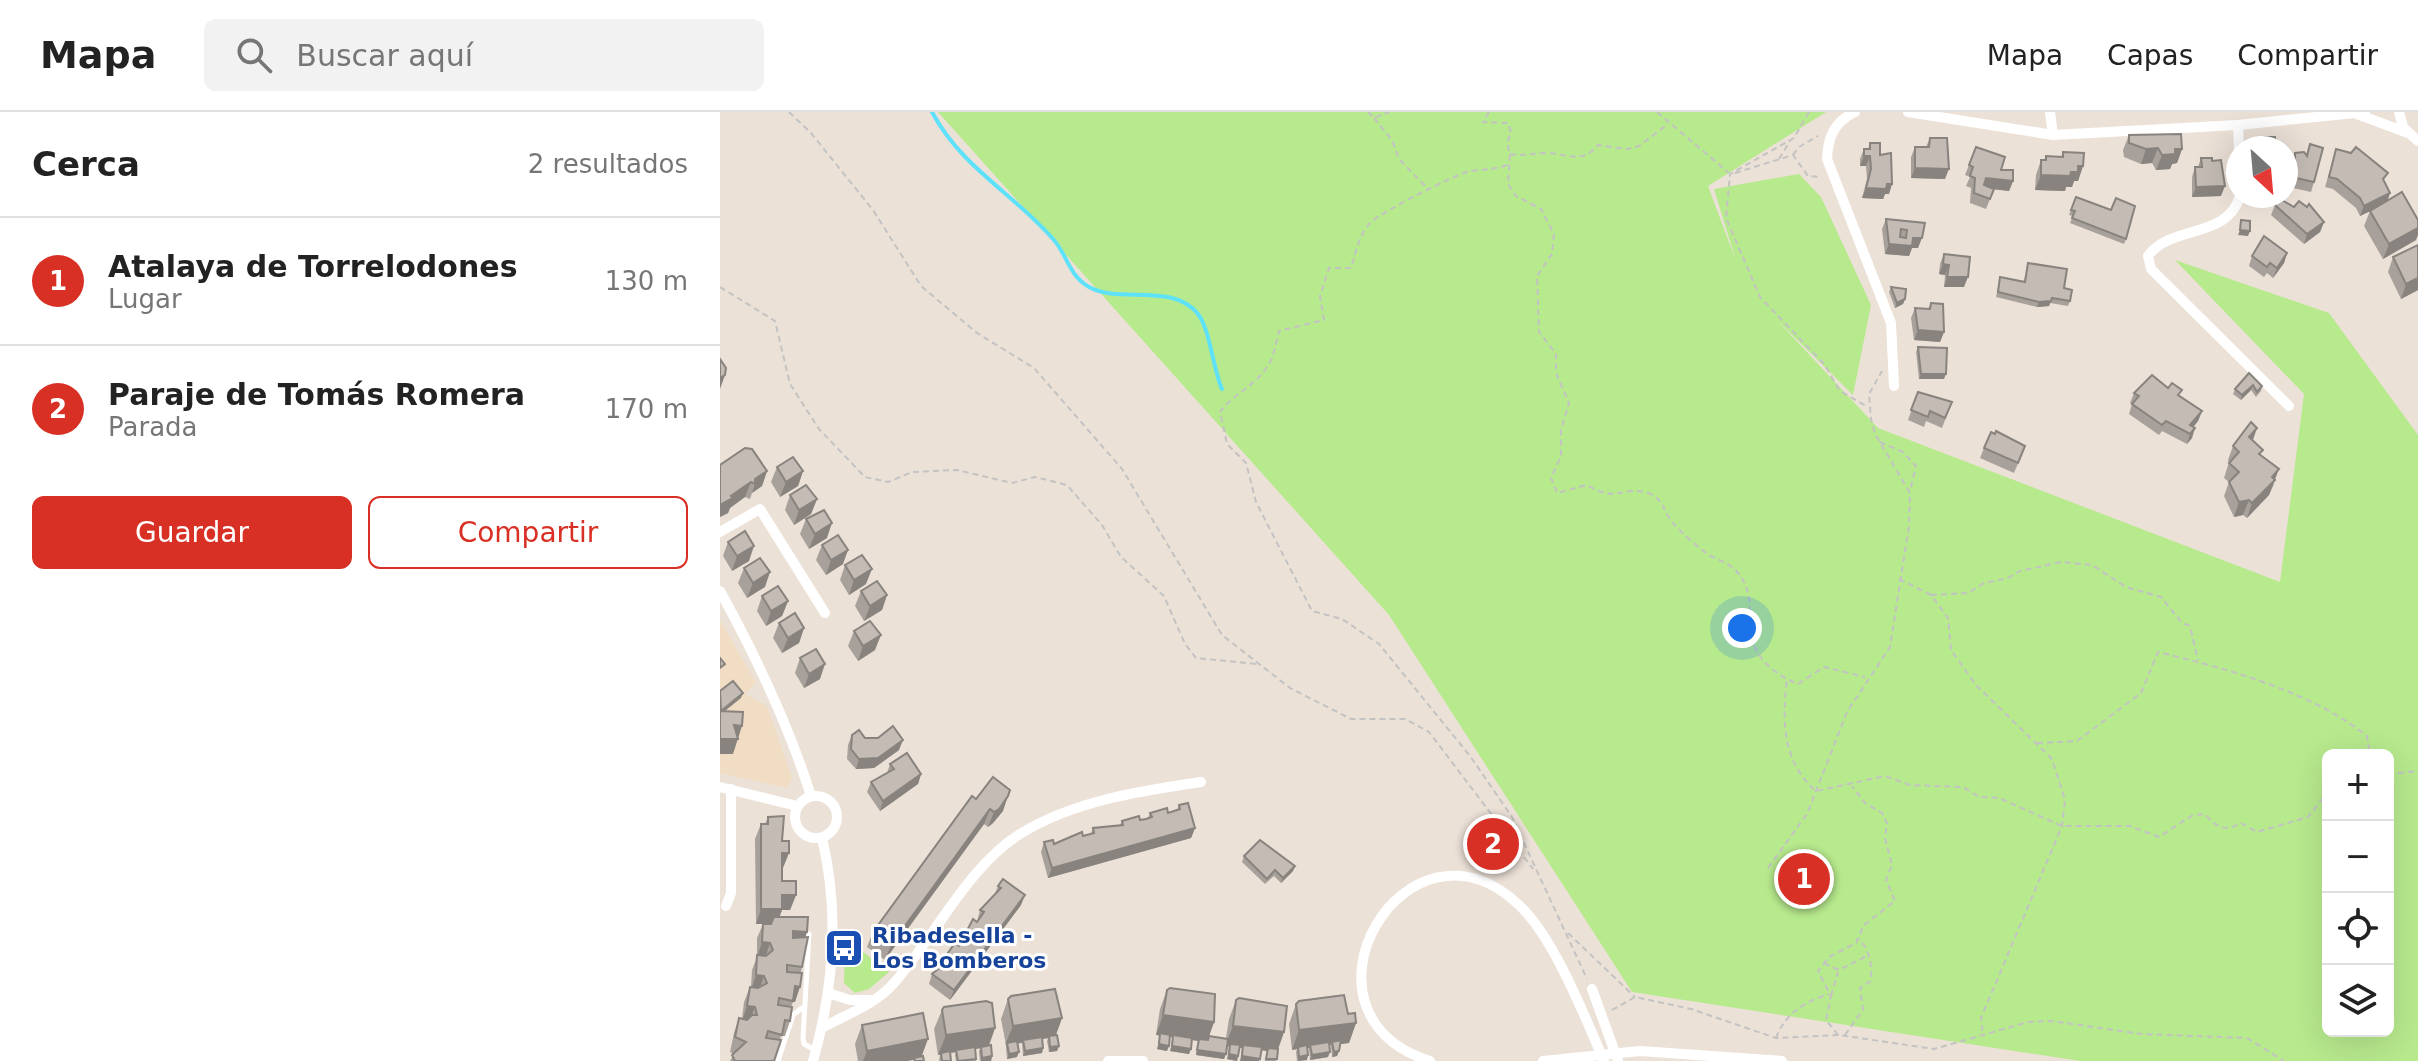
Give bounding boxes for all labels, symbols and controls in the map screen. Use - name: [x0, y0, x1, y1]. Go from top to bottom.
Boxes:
- search box: [204, 19, 764, 91]
- text: Mapa: [40, 33, 156, 77]
- icon: search: [232, 33, 276, 77]
- text: Buscar aquí: [296, 38, 473, 73]
- text: Mapa: [1987, 39, 2063, 72]
- text: Capas: [2107, 39, 2193, 72]
- text: Compartir: [2237, 39, 2378, 72]
- north arrow: [2226, 136, 2298, 208]
- text: Cerca: [32, 144, 140, 184]
- text: 2 resultados: [528, 149, 688, 179]
- text: Atalaya de Torrelodones: [108, 249, 517, 284]
- text: 1: [49, 266, 67, 296]
- text: 130 m: [605, 266, 688, 296]
- text: Lugar: [108, 284, 182, 314]
- text: Paraje de Tomás Romera: [108, 377, 525, 412]
- text: 2: [49, 394, 67, 424]
- text: 170 m: [605, 394, 688, 424]
- text: Parada: [108, 412, 198, 442]
- button: Guardar: [32, 496, 352, 569]
- button: Compartir: [368, 496, 688, 569]
- your location: [1722, 608, 1762, 648]
- map controls: [2322, 749, 2394, 1037]
- button: +: [2322, 749, 2394, 821]
- pin: 2: [1467, 814, 1519, 874]
- button: −: [2322, 821, 2394, 893]
- pin: 1: [1778, 849, 1830, 909]
- button: locate: [2322, 893, 2394, 965]
- place label: Ribadesella - Los Bomberos: [872, 923, 1046, 973]
- bus stop icon: Ribadesella - Los Bomberos: [823, 927, 865, 969]
- button: layers: [2322, 965, 2394, 1037]

